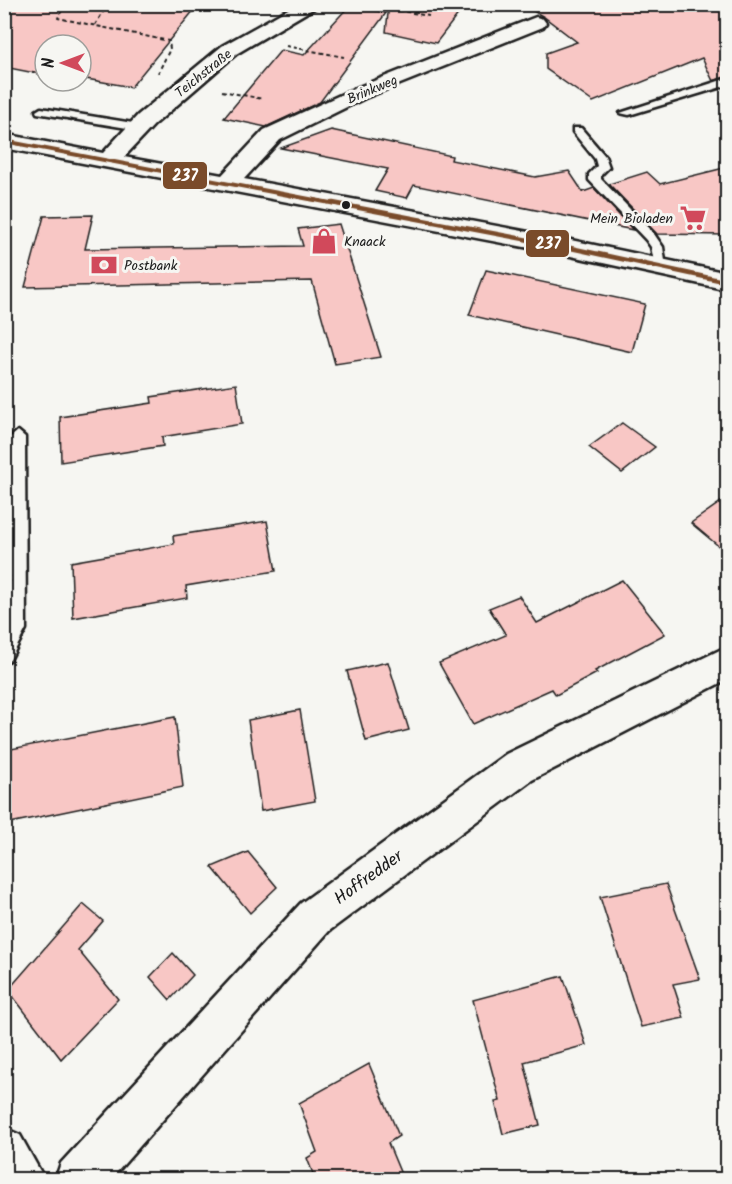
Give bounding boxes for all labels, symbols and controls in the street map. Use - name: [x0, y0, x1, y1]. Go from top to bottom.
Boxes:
- north arrow: [33, 33, 93, 93]
- street label: Teichstraße: [170, 43, 237, 104]
- text: N: [37, 58, 62, 68]
- street label: Brinkweg: [344, 69, 401, 110]
- line badge: 237: [162, 161, 208, 190]
- text: 237: [172, 164, 198, 189]
- unlabelled marker: [340, 199, 352, 211]
- supermarket icon: Mein Bioladen: [678, 203, 708, 233]
- place label: Mein Bioladen: [590, 208, 673, 230]
- shop icon: Knaack: [309, 226, 339, 256]
- line badge: 237: [525, 229, 570, 258]
- place label: Knaack: [344, 231, 386, 253]
- text: 237: [535, 232, 561, 257]
- bank icon: Postbank: [89, 250, 119, 280]
- place label: Postbank: [124, 255, 178, 277]
- street label: Hoffredder: [328, 842, 411, 913]

